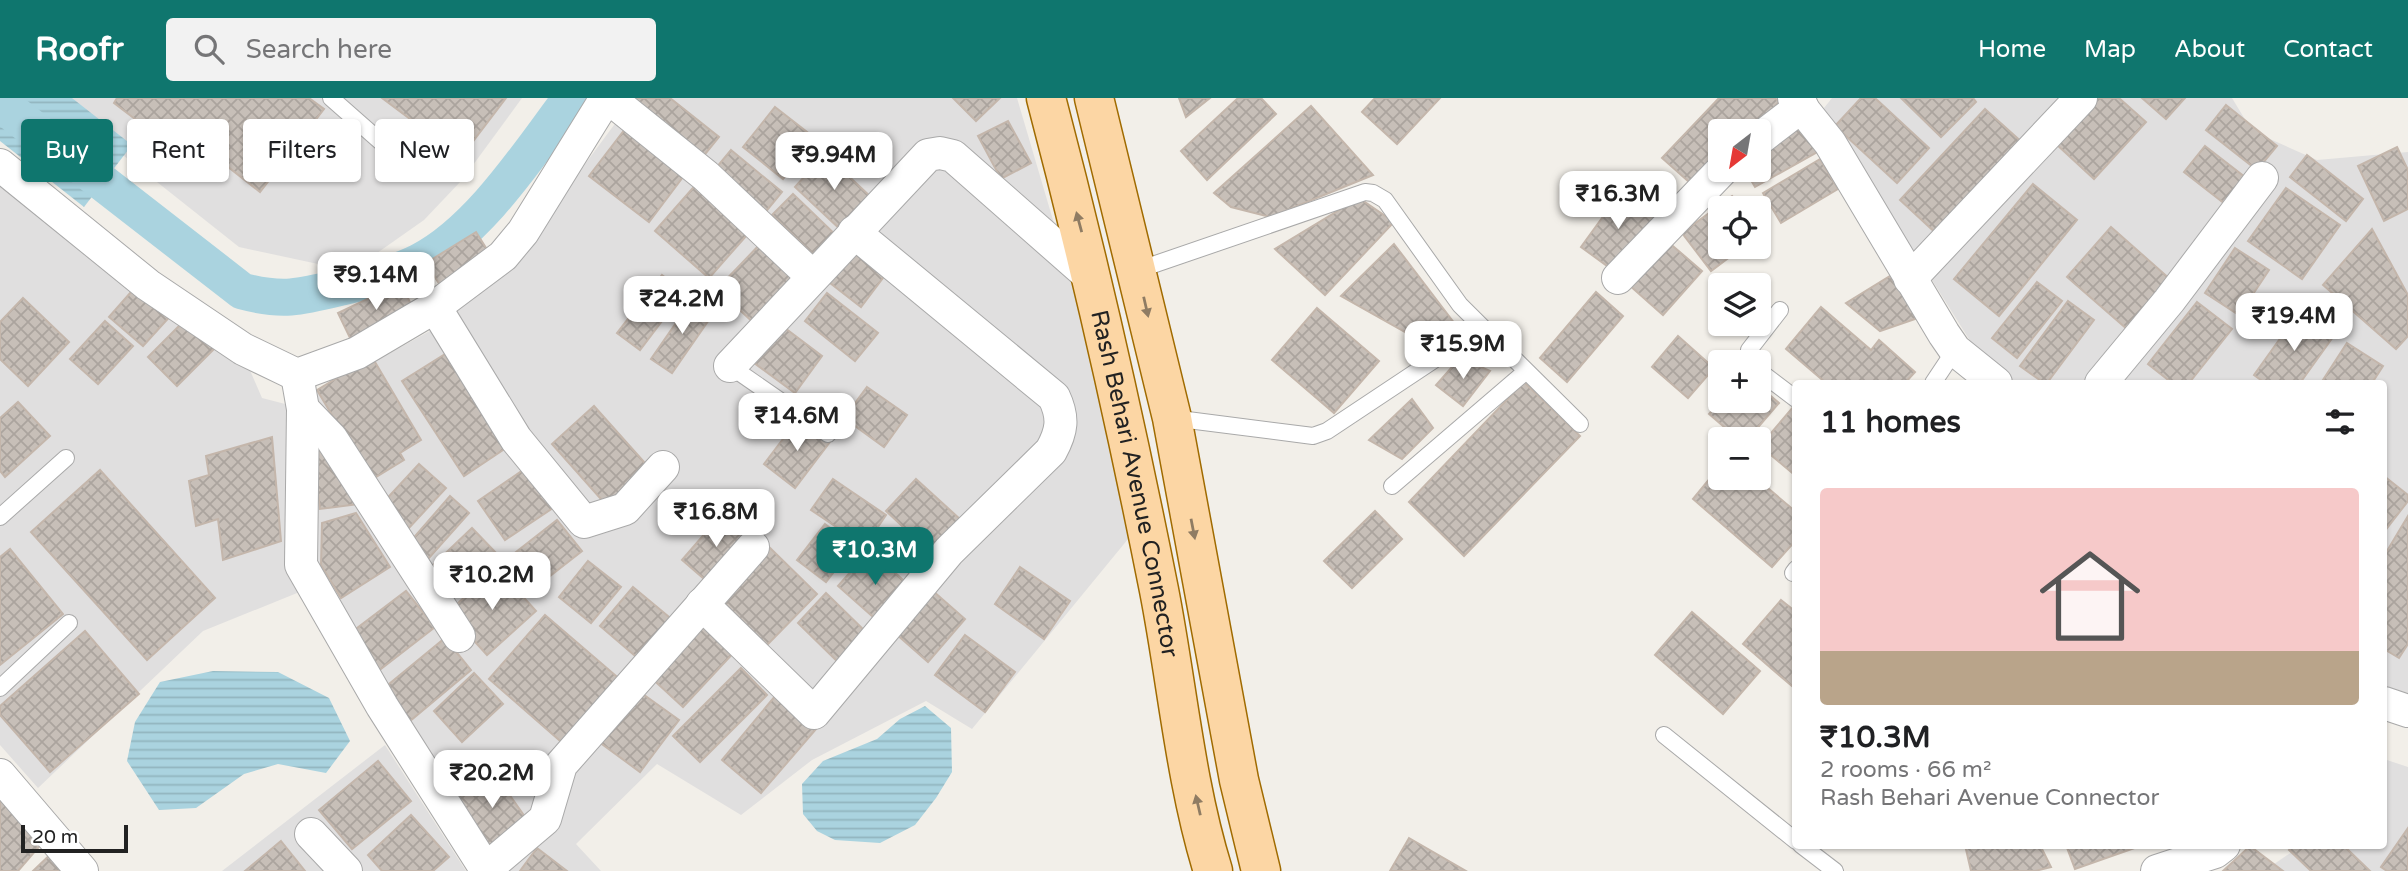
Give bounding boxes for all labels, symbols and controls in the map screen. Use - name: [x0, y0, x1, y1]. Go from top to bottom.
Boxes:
- search box: [166, 18, 656, 81]
- text: Roofr: [35, 30, 124, 69]
- icon: search: [190, 30, 228, 68]
- text: Search here: [246, 34, 392, 65]
- text: Home: [1978, 35, 2046, 64]
- text: Map: [2084, 35, 2136, 64]
- text: About: [2174, 35, 2245, 64]
- text: Contact: [2283, 35, 2373, 64]
- chip: Buy: [21, 119, 113, 182]
- chip: Rent: [127, 119, 229, 182]
- chip: Filters: [243, 119, 361, 182]
- chip: New: [375, 119, 474, 182]
- north arrow: [1708, 119, 1771, 182]
- map controls: [1708, 119, 1771, 490]
- pin: ₹9.94M: [777, 132, 891, 192]
- text: ₹9.94M: [792, 141, 877, 169]
- pin: ₹16.3M: [1561, 172, 1675, 231]
- text: ₹16.3M: [1576, 180, 1661, 208]
- button: locate: [1708, 196, 1771, 259]
- one-way arrow: [1073, 211, 1084, 233]
- pin: ₹9.14M: [319, 252, 433, 312]
- text: ₹9.14M: [334, 261, 419, 289]
- button: layers: [1708, 273, 1771, 336]
- pin: ₹24.2M: [625, 276, 739, 336]
- text: ₹24.2M: [640, 285, 725, 313]
- pin: ₹19.4M: [2237, 294, 2351, 353]
- one-way arrow: [1141, 296, 1152, 318]
- text: ₹19.4M: [2252, 302, 2336, 330]
- street label: Rash Behari Avenue Connector: [1084, 307, 1185, 660]
- pin: ₹15.9M: [1406, 322, 1520, 381]
- text: ₹15.9M: [1421, 330, 1505, 358]
- button: +: [1708, 350, 1771, 413]
- pin: ₹14.6M: [740, 394, 854, 453]
- text: ₹14.6M: [755, 402, 840, 430]
- icon: filters: [2321, 403, 2359, 441]
- text: 11 homes: [1820, 404, 1961, 441]
- button: −: [1708, 427, 1771, 490]
- pin: ₹16.8M: [659, 490, 773, 549]
- text: ₹16.8M: [674, 498, 758, 526]
- one-way arrow: [1188, 518, 1199, 540]
- pin: ₹10.3M: [818, 528, 932, 587]
- icon: home: [2027, 533, 2153, 659]
- text: ₹10.3M: [833, 536, 918, 564]
- pin: ₹10.2M: [435, 552, 549, 612]
- text: ₹10.2M: [450, 561, 535, 589]
- text: ₹10.3M: [1820, 719, 1931, 756]
- pin: ₹20.2M: [435, 750, 549, 810]
- text: 2 rooms · 66 m²: [1820, 756, 1991, 784]
- text: ₹20.2M: [450, 759, 535, 787]
- text: Rash Behari Avenue Connector: [1820, 784, 2159, 812]
- one-way arrow: [1192, 793, 1203, 815]
- scale bar: [21, 822, 128, 854]
- text: 20 m: [32, 826, 78, 848]

